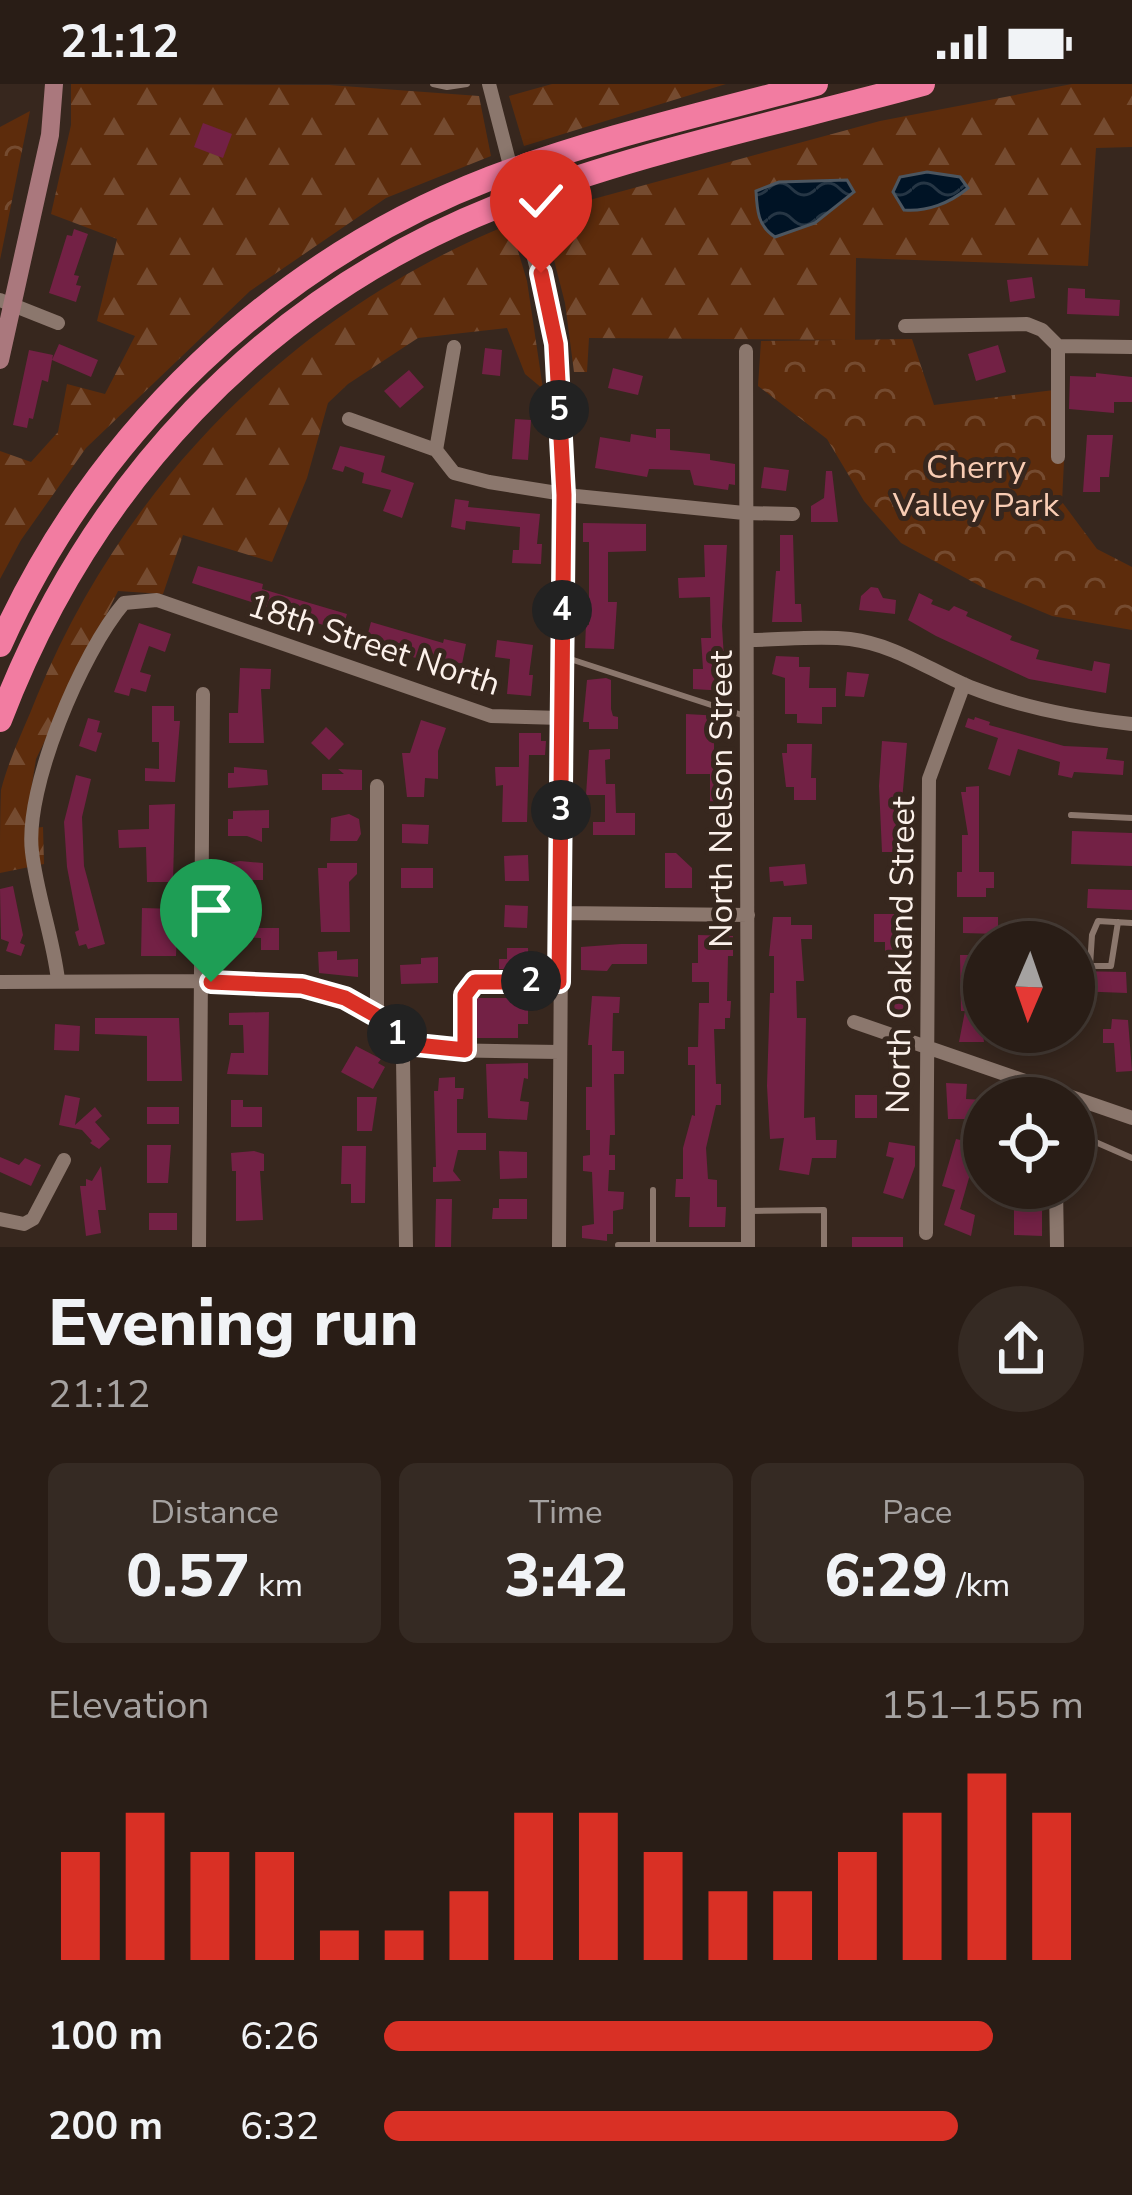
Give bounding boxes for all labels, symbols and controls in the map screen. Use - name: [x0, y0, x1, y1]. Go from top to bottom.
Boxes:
- text: 21:12: [60, 12, 179, 73]
- pin: [490, 150, 592, 273]
- icon: check: [508, 168, 574, 234]
- pin: 5: [529, 380, 589, 440]
- text: 5: [549, 387, 569, 432]
- park label: Cherry Valley Park: [892, 445, 1060, 528]
- pin: 4: [532, 580, 592, 640]
- street label: 18th Street North: [242, 583, 506, 707]
- text: 4: [552, 587, 572, 632]
- street label: North Nelson Street: [699, 650, 744, 948]
- pin: 3: [531, 780, 591, 840]
- text: 3: [551, 787, 571, 832]
- street label: North Oakland Street: [876, 796, 926, 1114]
- pin: [160, 859, 262, 982]
- icon: arrive: [178, 877, 244, 943]
- north arrow: [963, 921, 1095, 1053]
- map controls: [963, 921, 1095, 1209]
- pin: 2: [501, 951, 561, 1011]
- text: 2: [521, 958, 541, 1003]
- pin: 1: [367, 1004, 427, 1064]
- text: 1: [387, 1011, 407, 1056]
- button: locate: [963, 1077, 1095, 1209]
- text: Evening run: [48, 1278, 419, 1368]
- button: share: [958, 1286, 1084, 1412]
- text: 21:12: [48, 1368, 151, 1421]
- text: Distance: [151, 1490, 279, 1535]
- text: Time: [529, 1490, 603, 1535]
- text: Pace: [882, 1490, 952, 1535]
- text: 0.57: [126, 1535, 250, 1617]
- text: 3:42: [504, 1535, 628, 1617]
- text: 6:29: [824, 1535, 948, 1617]
- text: km: [250, 1563, 303, 1608]
- text: /km: [948, 1563, 1010, 1608]
- text: Elevation: [48, 1679, 209, 1732]
- text: 151–155 m: [881, 1679, 1084, 1732]
- text: 100 m: [48, 2010, 163, 2063]
- text: 6:26: [240, 2010, 319, 2063]
- text: 200 m: [48, 2100, 163, 2153]
- text: 6:32: [240, 2100, 319, 2153]

